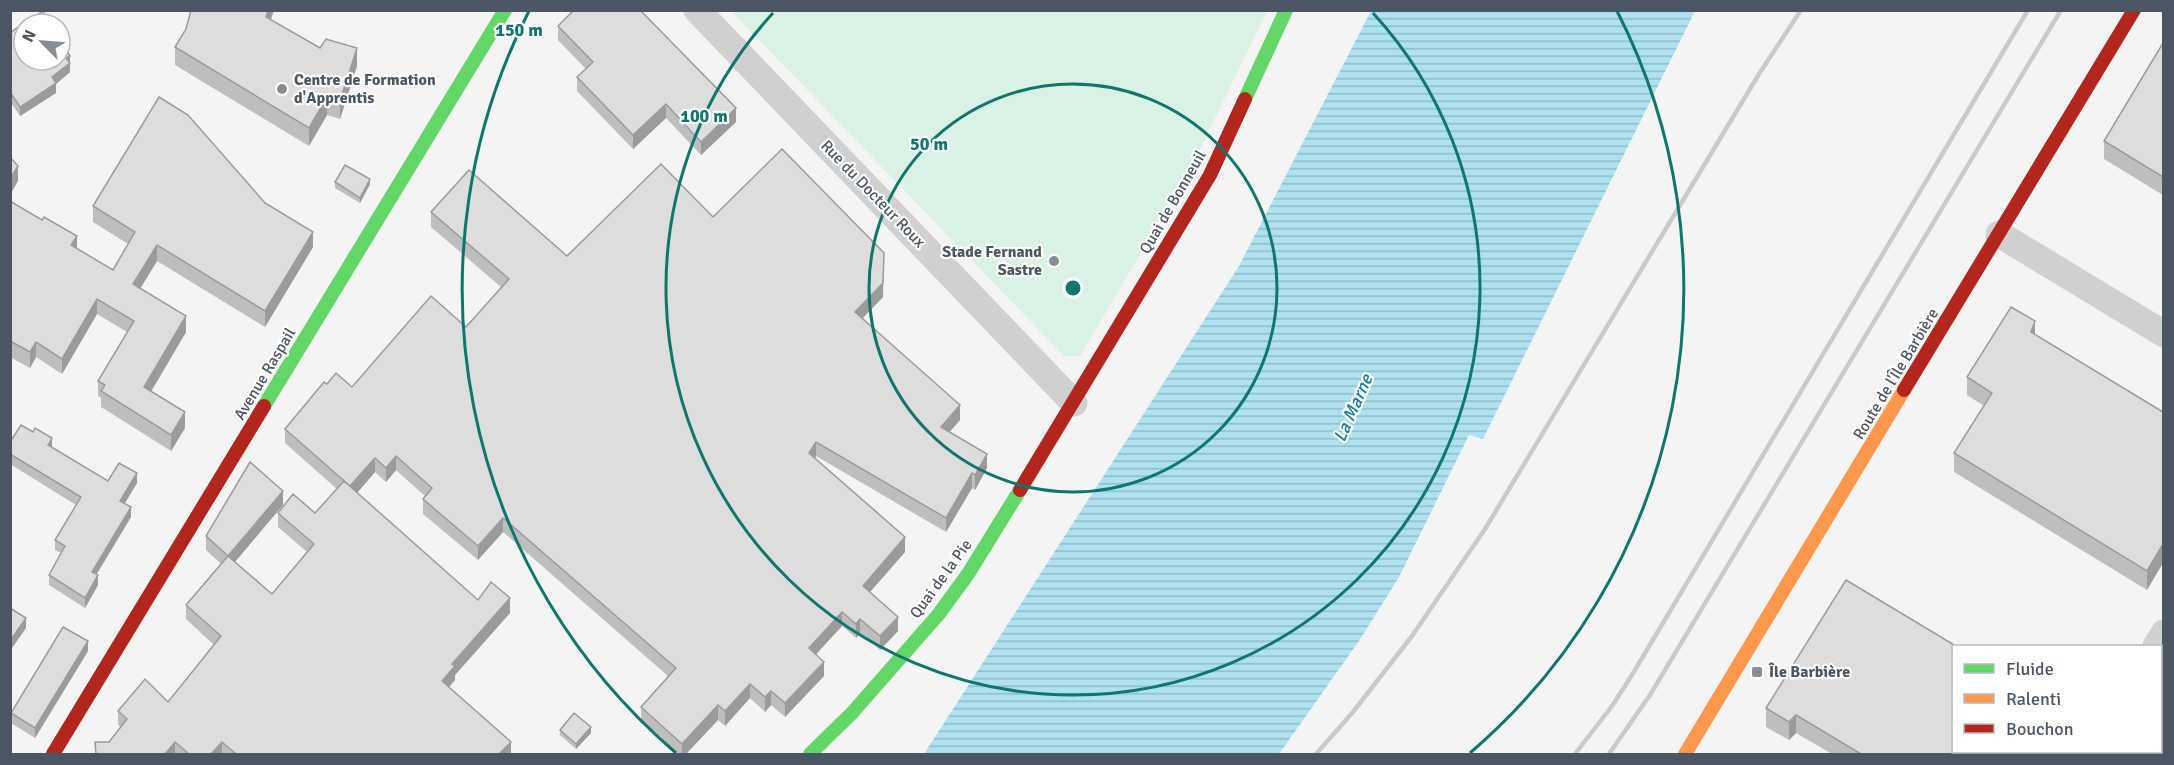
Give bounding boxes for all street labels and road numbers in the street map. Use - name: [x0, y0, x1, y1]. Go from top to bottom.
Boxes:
- street label: Rue du Docteur Roux: [817, 136, 930, 252]
- street label: Quai de Bonneuil: [1135, 146, 1211, 257]
- street label: Route de l'Île Barbière: [1849, 305, 1943, 443]
- street label: Avenue Raspail: [230, 324, 300, 424]
- street label: Quai de la Pie: [906, 536, 976, 622]

